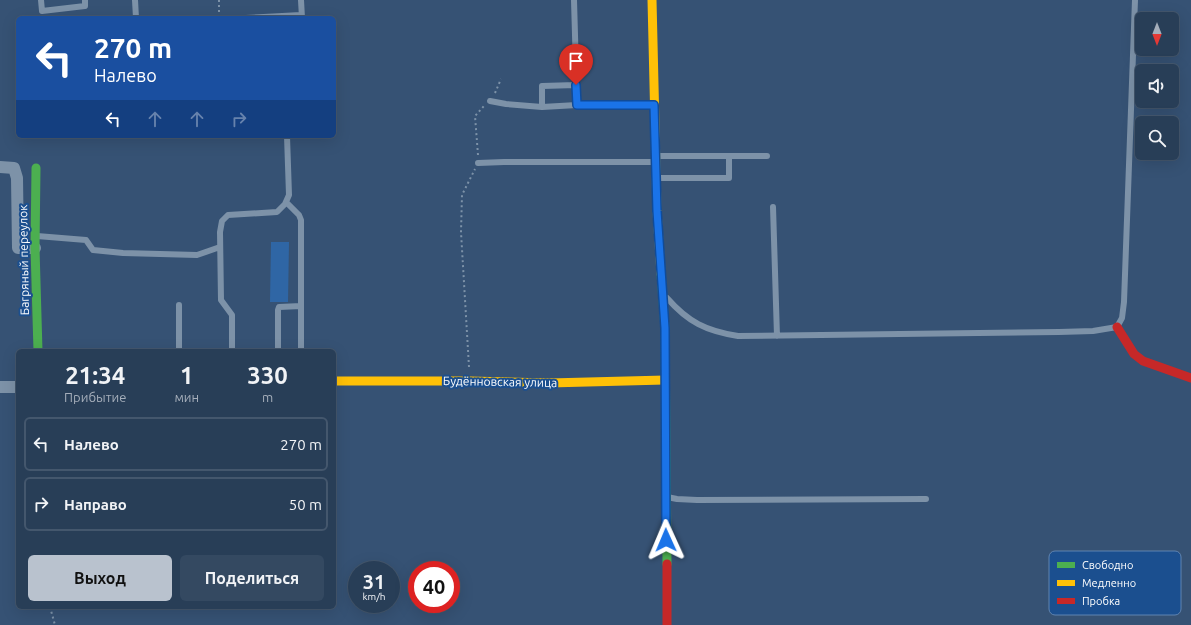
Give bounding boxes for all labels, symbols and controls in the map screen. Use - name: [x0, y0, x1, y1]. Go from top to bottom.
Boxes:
- north arrow: [1135, 12, 1179, 56]
- map controls: [1135, 12, 1179, 160]
- icon: left: [28, 32, 80, 84]
- text: 270 m: [94, 32, 172, 63]
- pin: [559, 44, 593, 85]
- icon: arrive: [565, 50, 587, 72]
- button: sound: [1135, 64, 1179, 108]
- text: Налево: [94, 65, 157, 85]
- icon: left: [102, 108, 124, 130]
- icon: ahead: [144, 108, 166, 130]
- icon: ahead: [186, 108, 208, 130]
- icon: right: [228, 108, 250, 130]
- button: search: [1135, 116, 1179, 160]
- street label: Багряный переулок: [16, 205, 31, 315]
- text: 21:34: [65, 362, 125, 389]
- text: 1: [180, 362, 194, 389]
- text: 330: [247, 362, 288, 389]
- street label: Будённовская улица: [443, 374, 557, 389]
- text: Прибытие: [64, 390, 126, 404]
- text: мин: [174, 390, 199, 404]
- text: m: [262, 390, 273, 404]
- icon: left: [30, 433, 52, 455]
- text: Налево: [64, 436, 119, 453]
- text: 270 m: [280, 436, 322, 453]
- icon: right: [30, 493, 52, 515]
- text: Направо: [64, 496, 127, 513]
- text: 50 m: [289, 496, 322, 513]
- position arrow: [645, 519, 687, 561]
- legend: [1049, 551, 1181, 615]
- button: Выход: [28, 555, 172, 601]
- button: Поделиться: [180, 555, 324, 601]
- text: Свободно: [1082, 559, 1133, 571]
- speed limit sign: 40: [408, 561, 460, 613]
- text: 31: [363, 570, 385, 593]
- text: Медленно: [1082, 577, 1136, 589]
- text: km/h: [362, 591, 386, 602]
- text: Пробка: [1082, 595, 1120, 607]

